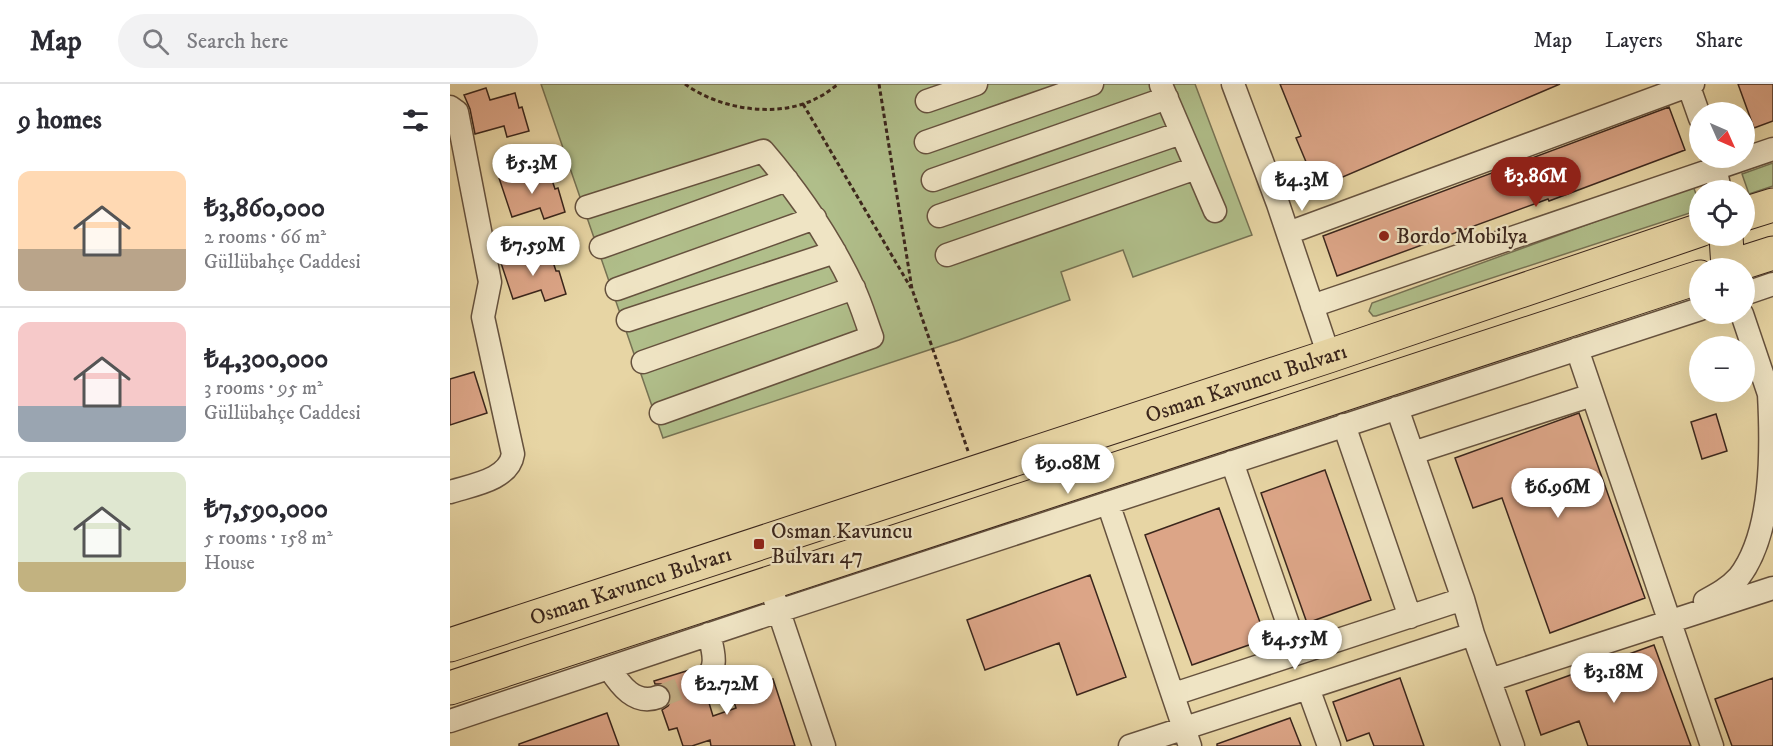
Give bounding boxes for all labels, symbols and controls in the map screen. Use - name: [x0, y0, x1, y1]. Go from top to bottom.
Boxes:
- search box: [118, 14, 538, 68]
- text: Map: [30, 24, 82, 59]
- icon: search: [139, 25, 172, 58]
- text: Search here: [187, 28, 288, 55]
- text: Map: [1533, 28, 1572, 54]
- text: Layers: [1605, 28, 1663, 54]
- text: Share: [1696, 28, 1743, 54]
- north arrow: [1689, 102, 1755, 168]
- map controls: [1689, 102, 1755, 402]
- text: 9 homes: [18, 104, 102, 137]
- icon: filters: [399, 104, 432, 137]
- pin: ₺5.3M: [490, 144, 574, 195]
- text: ₺5.3M: [506, 151, 558, 176]
- pin: ₺3.86M: [1487, 157, 1585, 208]
- pin: ₺4.3M: [1260, 161, 1344, 212]
- text: ₺3.86M: [1505, 164, 1567, 189]
- text: ₺4.3M: [1275, 168, 1329, 193]
- button: locate: [1689, 180, 1755, 246]
- text: ₺3,860,000: [204, 192, 325, 225]
- icon: home: [66, 195, 138, 267]
- place label: Bordo Mobilya: [1396, 223, 1528, 250]
- text: 2 rooms · 66 m²: [204, 225, 326, 250]
- pin: ₺7.59M: [484, 226, 582, 277]
- marker: Bordo Mobilya: [1377, 229, 1391, 243]
- text: ₺7.59M: [501, 233, 565, 258]
- text: Güllübahçe Caddesi: [204, 250, 361, 275]
- button: +: [1689, 258, 1755, 324]
- button: −: [1689, 336, 1755, 402]
- street label: Osman Kavuncu Bulvarı: [1142, 337, 1350, 429]
- text: ₺4,300,000: [204, 343, 328, 376]
- icon: home: [66, 346, 138, 418]
- text: 3 rooms · 95 m²: [204, 376, 323, 401]
- text: Güllübahçe Caddesi: [204, 401, 361, 426]
- pin: ₺9.08M: [1019, 444, 1117, 495]
- text: ₺9.08M: [1035, 451, 1101, 476]
- pin: ₺6.96M: [1509, 468, 1607, 519]
- text: ₺6.96M: [1525, 475, 1591, 500]
- text: ₺7,590,000: [204, 493, 328, 526]
- icon: home: [66, 496, 138, 568]
- place label: Osman Kavuncu Bulvarı 47: [771, 518, 913, 570]
- text: 5 rooms · 158 m²: [204, 526, 333, 551]
- marker: Osman Kavuncu Bulvarı 47: [752, 537, 766, 551]
- street label: Osman Kavuncu Bulvarı: [526, 540, 735, 631]
- text: House: [204, 551, 255, 576]
- pin: ₺4.55M: [1246, 620, 1344, 671]
- text: ₺4.55M: [1262, 627, 1328, 652]
- pin: ₺3.18M: [1565, 653, 1663, 704]
- text: ₺3.18M: [1584, 660, 1644, 685]
- pin: ₺2.72M: [678, 665, 776, 716]
- text: ₺2.72M: [695, 672, 759, 697]

